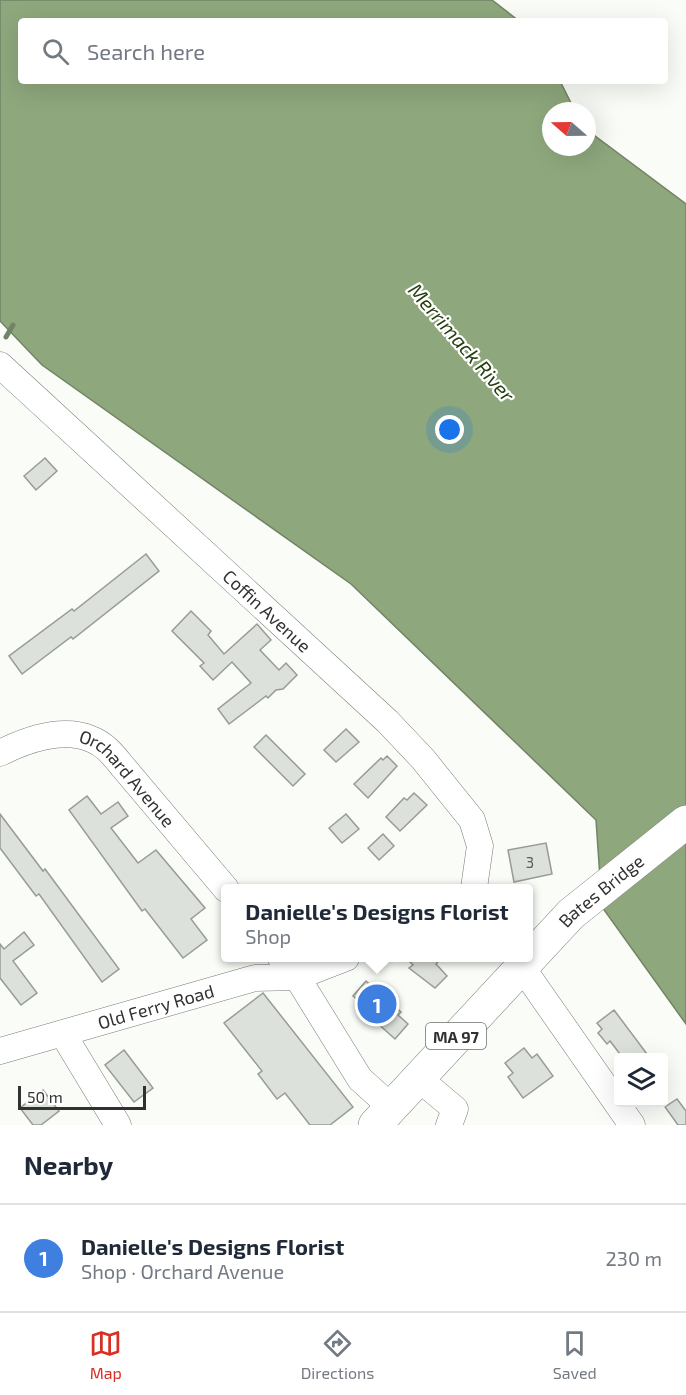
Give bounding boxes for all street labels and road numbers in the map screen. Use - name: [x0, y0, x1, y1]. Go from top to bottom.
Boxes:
- street label: Coffin Avenue: [219, 565, 316, 657]
- street label: Orchard Avenue: [77, 725, 180, 831]
- street label: Bates Bridge: [554, 849, 648, 932]
- street label: Old Ferry Road: [95, 979, 216, 1033]
- road number: MA 97: [426, 1023, 486, 1049]

